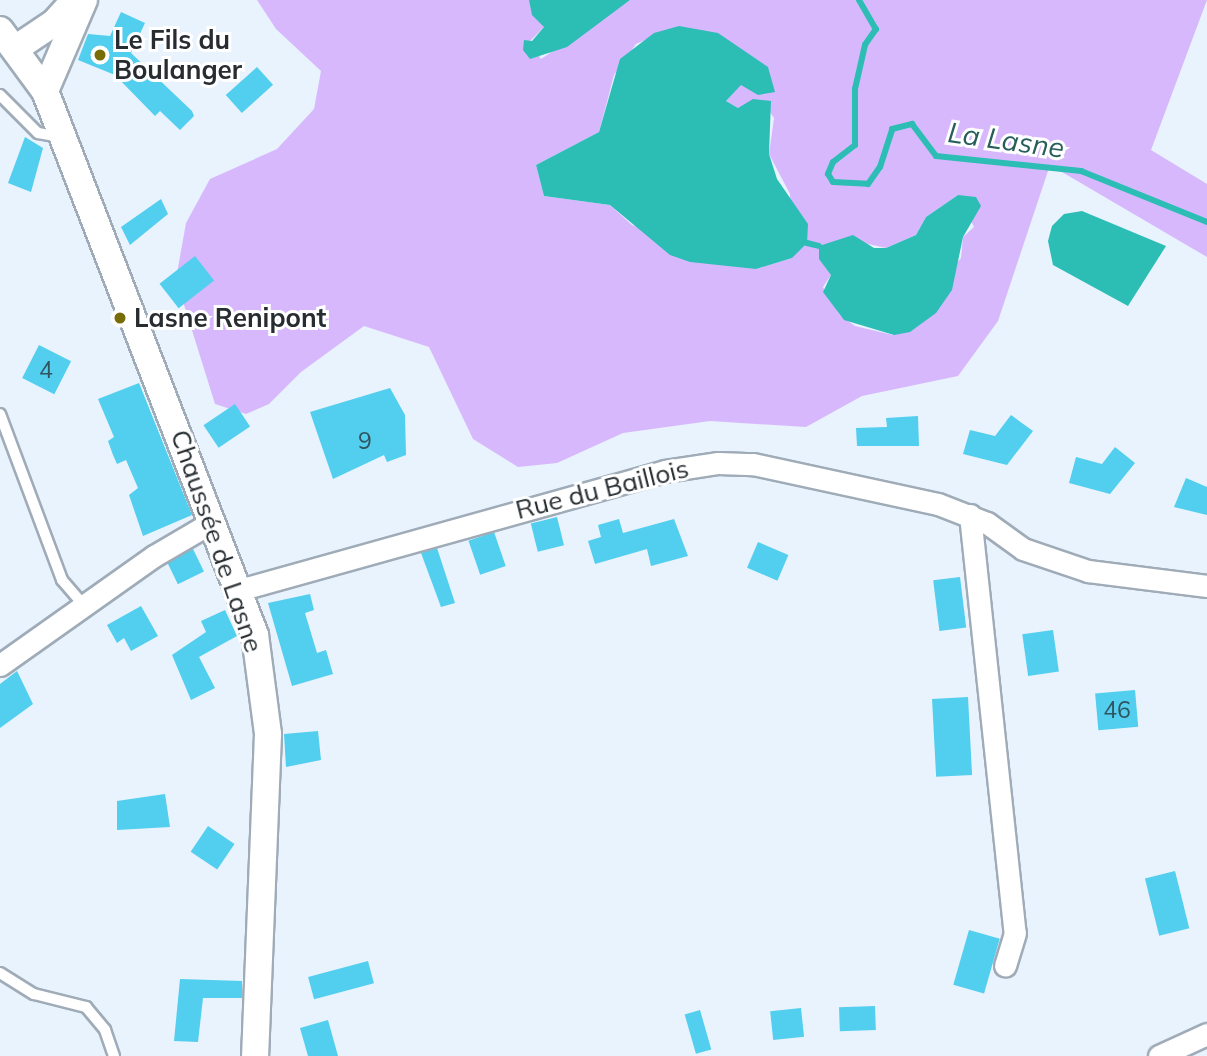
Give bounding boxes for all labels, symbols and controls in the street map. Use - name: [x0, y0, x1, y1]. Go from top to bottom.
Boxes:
- place label: Le Fils du Boulanger: [114, 24, 242, 86]
- marker: Le Fils du Boulanger: [92, 47, 108, 63]
- water label: La Lasne: [946, 115, 1066, 165]
- place label: Lasne Renipont: [134, 302, 326, 334]
- marker: Lasne Renipont: [112, 310, 128, 326]
- house number: 4: [39, 356, 53, 384]
- street label: Chaussée de Lasne: [164, 426, 270, 656]
- house number: 9: [358, 427, 372, 455]
- street label: Rue du Baillois: [512, 452, 692, 526]
- house number: 46: [1103, 696, 1131, 724]

